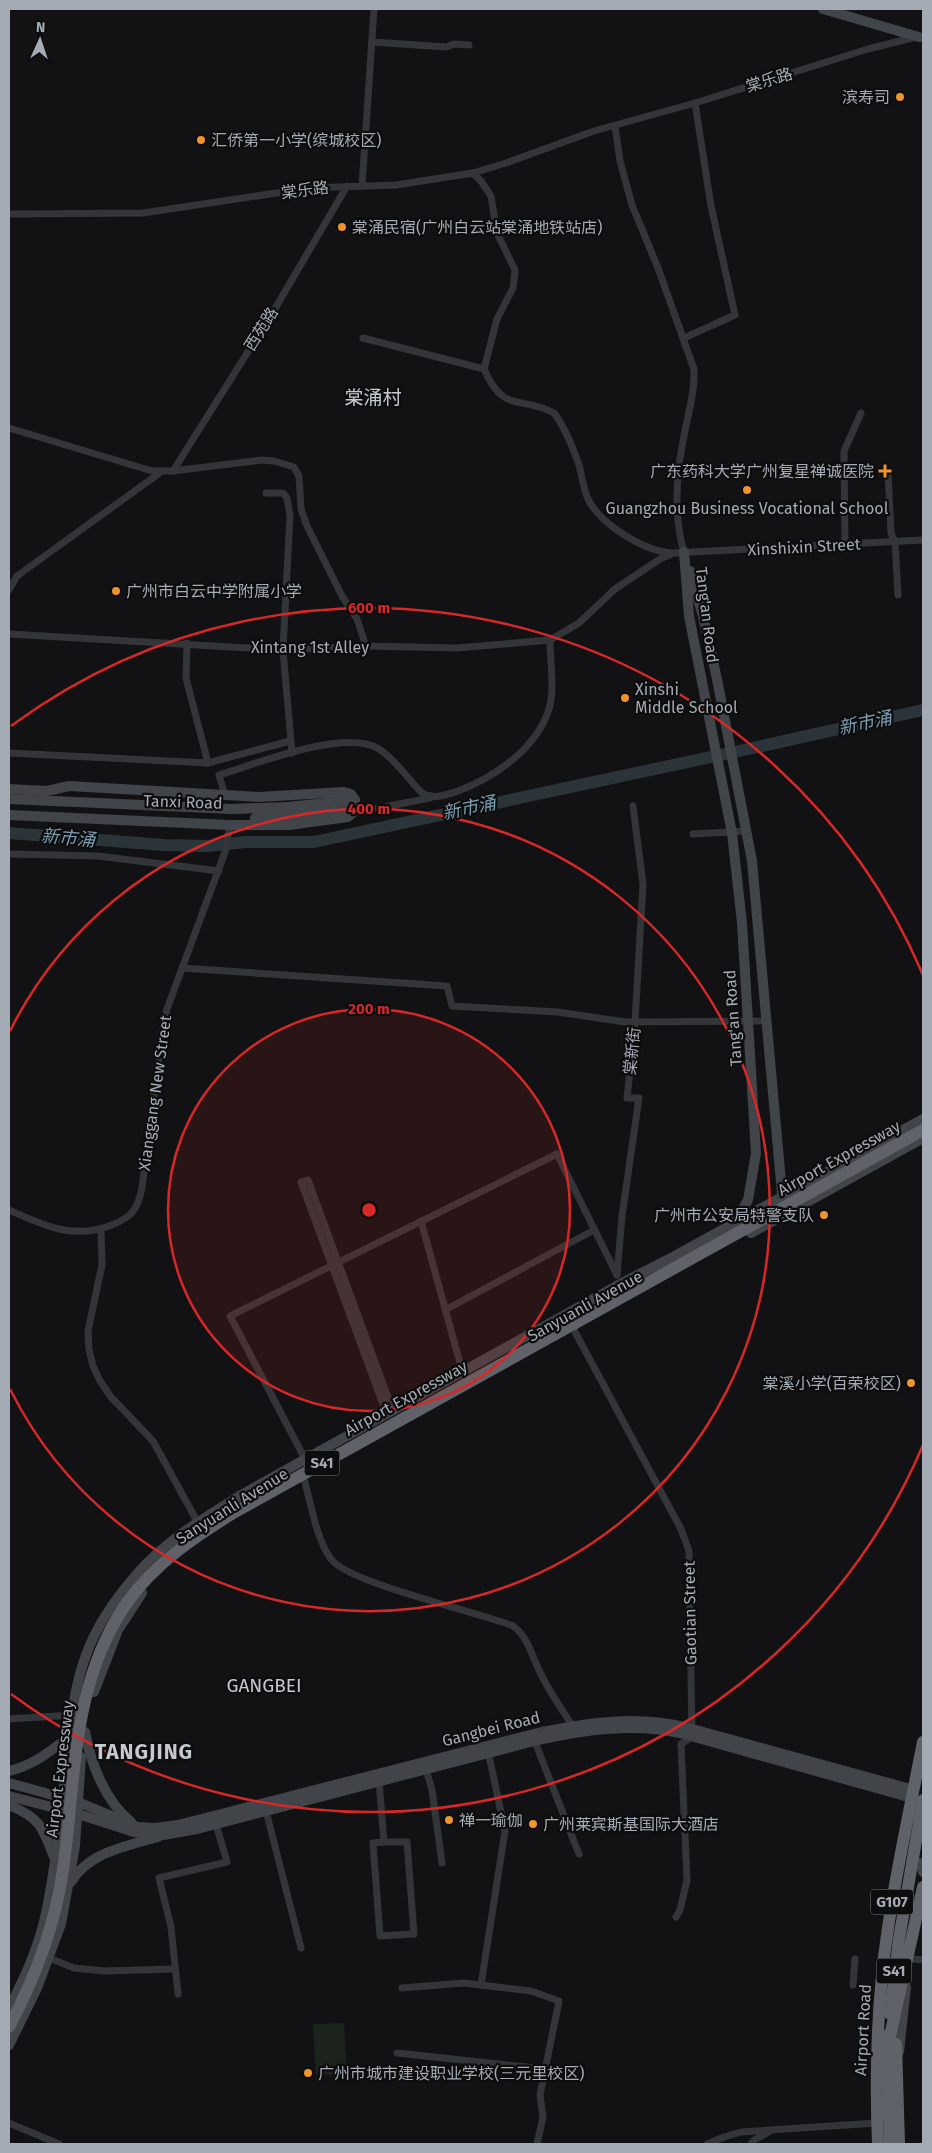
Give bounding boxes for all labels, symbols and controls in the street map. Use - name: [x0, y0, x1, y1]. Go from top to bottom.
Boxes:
- north arrow: [15, 15, 65, 65]
- text: N: [36, 19, 46, 36]
- street label: 棠乐路: [743, 64, 795, 96]
- place label: 滨寿司: [842, 88, 890, 107]
- marker: 滨寿司: [894, 91, 906, 103]
- place label: 汇侨第一小学(缤城校区): [211, 131, 381, 150]
- marker: 汇侨第一小学(缤城校区): [195, 134, 207, 146]
- street label: 棠乐路: [280, 178, 330, 202]
- place label: 棠涌民宿(广州白云站棠涌地铁站店): [352, 218, 602, 237]
- marker: 棠涌民宿(广州白云站棠涌地铁站店): [336, 221, 348, 233]
- street label: 西苑路: [240, 304, 282, 354]
- district label: 棠涌村: [344, 386, 402, 409]
- place label: 广东药科大学广州复星禅诚医院: [650, 462, 874, 481]
- marker: 广东药科大学广州复星禅诚医院: [878, 464, 892, 478]
- marker: Guangzhou Business Vocational School: [741, 484, 753, 496]
- place label: Guangzhou Business Vocational School: [606, 499, 889, 518]
- street label: Xinshixin Street: [747, 535, 861, 559]
- street label: Tang'an Road: [692, 566, 722, 664]
- place label: 广州市白云中学附属小学: [126, 582, 302, 601]
- marker: 广州市白云中学附属小学: [110, 585, 122, 597]
- text: 600 m: [348, 599, 390, 617]
- street label: Xintang 1st Alley: [251, 638, 369, 657]
- place label: Xinshi Middle School: [635, 680, 738, 717]
- marker: Xinshi Middle School: [619, 692, 631, 704]
- water label: 新市涌: [836, 706, 896, 739]
- street label: Tanxi Road: [143, 791, 223, 813]
- water label: 新市涌: [440, 791, 500, 824]
- text: 400 m: [348, 800, 390, 818]
- water label: 新市涌: [40, 825, 98, 851]
- street label: Tang'an Road: [720, 969, 746, 1067]
- text: 200 m: [348, 1000, 390, 1018]
- street label: Xianggang New Street: [135, 1014, 175, 1172]
- street label: 棠新街: [620, 1026, 644, 1076]
- street label: Airport Expressway: [774, 1116, 904, 1200]
- centre of rings: [360, 1201, 378, 1219]
- place label: 广州市公安局特警支队: [654, 1206, 814, 1225]
- marker: 广州市公安局特警支队: [818, 1209, 830, 1221]
- street label: Sanyuanli Avenue: [524, 1267, 646, 1345]
- street label: Airport Expressway: [341, 1356, 471, 1440]
- place label: 棠溪小学(百荣校区): [763, 1374, 901, 1393]
- marker: 棠溪小学(百荣校区): [905, 1377, 917, 1389]
- road number: S41: [304, 1450, 340, 1476]
- street label: Sanyuanli Avenue: [172, 1464, 292, 1548]
- street label: Gaotian Street: [680, 1561, 700, 1665]
- district label: GANGBEI: [226, 1674, 302, 1697]
- street label: Airport Expressway: [42, 1700, 78, 1838]
- street label: Gangbei Road: [440, 1708, 542, 1750]
- district label: TANGJING: [95, 1739, 193, 1765]
- place label: 禅一瑜伽: [459, 1811, 523, 1830]
- marker: 禅一瑜伽: [443, 1814, 455, 1826]
- place label: 广州莱宾斯基国际大酒店: [543, 1815, 719, 1834]
- marker: 广州莱宾斯基国际大酒店: [527, 1818, 539, 1830]
- road number: G107: [871, 1890, 913, 1914]
- road number: S41: [876, 1958, 912, 1984]
- street label: Airport Road: [851, 1984, 875, 2076]
- place label: 广州市城市建设职业学校(三元里校区): [318, 2064, 584, 2083]
- marker: 广州市城市建设职业学校(三元里校区): [302, 2067, 314, 2079]

